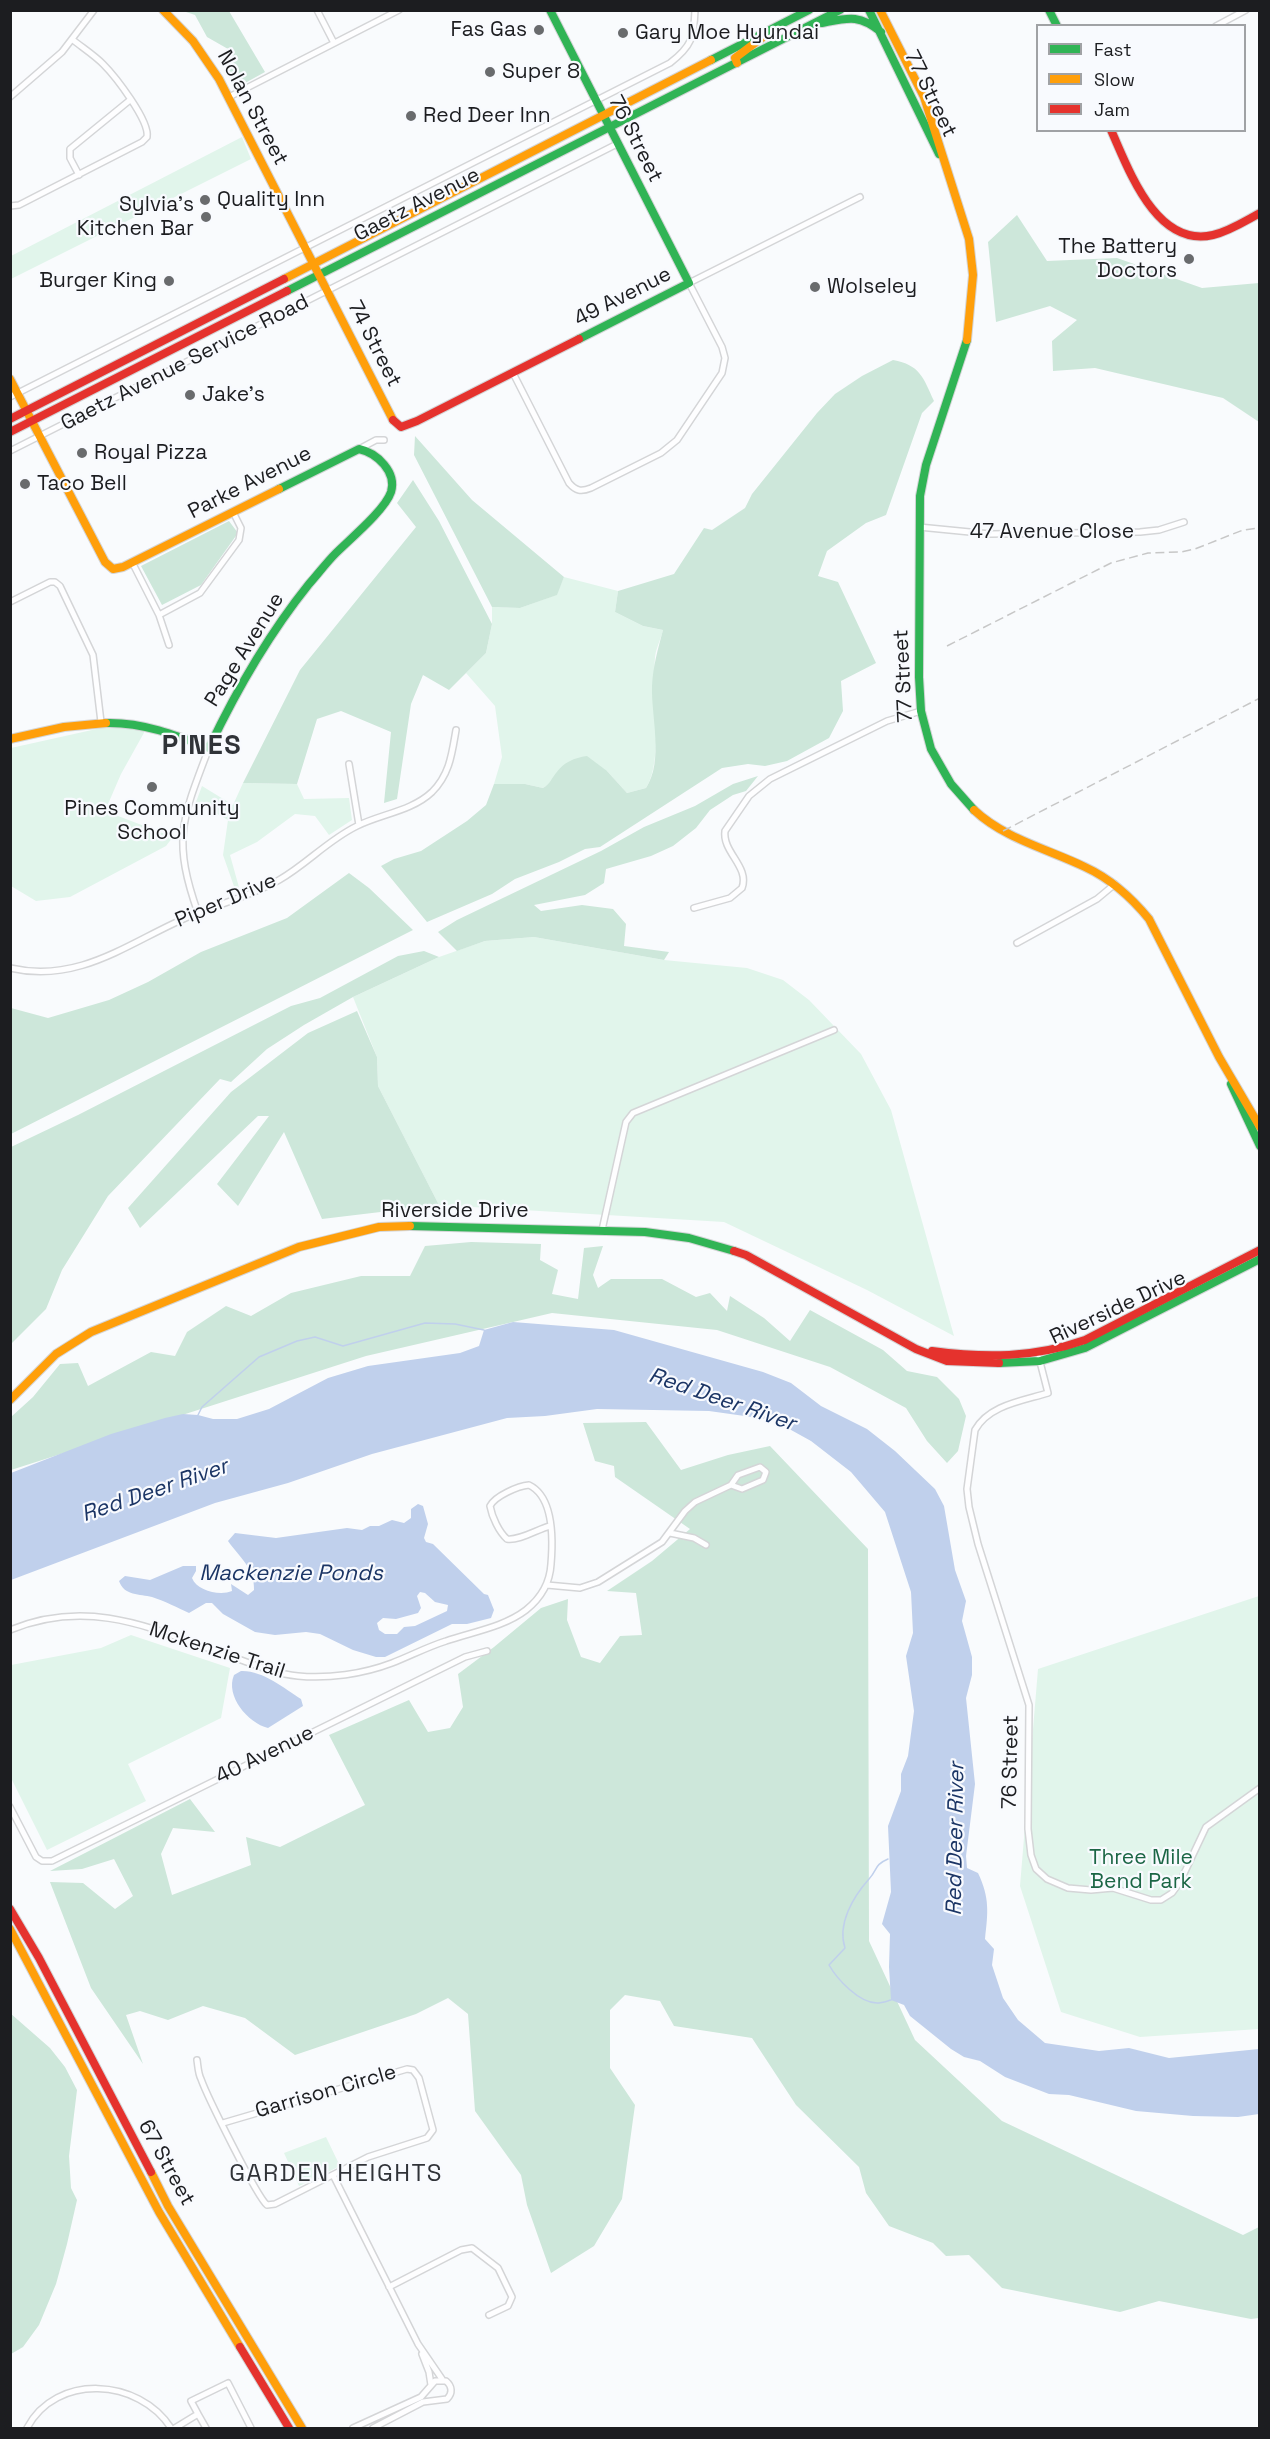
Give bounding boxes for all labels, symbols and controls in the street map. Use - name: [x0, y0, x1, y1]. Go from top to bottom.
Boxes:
- place label: Fas Gas: [450, 17, 527, 43]
- place label: Gary Moe Hyundai: [635, 20, 819, 46]
- marker: Fas Gas: [532, 23, 546, 37]
- legend: [1036, 24, 1246, 132]
- marker: Gary Moe Hyundai: [616, 26, 630, 40]
- text: Fast: [1094, 38, 1131, 61]
- street label: Nolan Street: [211, 46, 293, 170]
- street label: 77 Street: [898, 47, 962, 141]
- place label: Super 8: [502, 59, 580, 85]
- marker: Super 8: [483, 65, 497, 79]
- text: Slow: [1094, 68, 1135, 91]
- street label: 76 Street: [602, 91, 668, 187]
- text: Jam: [1094, 98, 1130, 121]
- place label: Red Deer Inn: [423, 103, 551, 129]
- marker: Red Deer Inn: [404, 109, 418, 123]
- street label: Gaetz Avenue: [350, 162, 484, 248]
- place label: Quality Inn: [217, 187, 325, 213]
- place label: Sylvia's Kitchen Bar: [77, 192, 194, 242]
- marker: Quality Inn: [198, 193, 212, 207]
- marker: Sylvia's Kitchen Bar: [199, 210, 213, 224]
- place label: The Battery Doctors: [1058, 234, 1177, 284]
- marker: The Battery Doctors: [1182, 252, 1196, 266]
- street label: 49 Avenue: [570, 262, 676, 332]
- place label: Burger King: [39, 268, 157, 294]
- marker: Burger King: [162, 274, 176, 288]
- place label: Wolseley: [827, 274, 917, 300]
- marker: Wolseley: [808, 280, 822, 294]
- street label: Gaetz Avenue Service Road: [57, 289, 313, 437]
- street label: 74 Street: [342, 297, 406, 391]
- place label: Jake's: [202, 382, 265, 408]
- marker: Jake's: [183, 388, 197, 402]
- place label: Royal Pizza: [94, 440, 207, 466]
- street label: Parke Avenue: [184, 441, 316, 525]
- marker: Royal Pizza: [75, 446, 89, 460]
- place label: Taco Bell: [37, 471, 127, 497]
- marker: Taco Bell: [18, 477, 32, 491]
- street label: 47 Avenue Close: [970, 519, 1134, 545]
- street label: Page Avenue: [200, 588, 290, 712]
- street label: 77 Street: [889, 629, 919, 723]
- district label: PINES: [162, 731, 242, 763]
- marker: Pines Community School: [145, 780, 159, 794]
- place label: Pines Community School: [64, 796, 240, 846]
- street label: Piper Drive: [172, 868, 280, 934]
- street label: Riverside Drive: [381, 1198, 529, 1224]
- street label: Riverside Drive: [1046, 1265, 1190, 1351]
- water label: Red Deer River: [645, 1363, 799, 1437]
- water label: Red Deer River: [78, 1454, 232, 1528]
- water label: Mackenzie Ponds: [199, 1561, 383, 1587]
- street label: Mckenzie Trail: [146, 1617, 288, 1685]
- street label: 76 Street: [998, 1715, 1024, 1809]
- street label: 40 Avenue: [212, 1720, 318, 1790]
- water label: Red Deer River: [941, 1762, 971, 1916]
- park label: Three Mile Bend Park: [1089, 1845, 1193, 1895]
- street label: Garrison Circle: [253, 2060, 399, 2124]
- street label: 67 Street: [132, 2116, 200, 2210]
- district label: GARDEN HEIGHTS: [229, 2160, 443, 2188]

